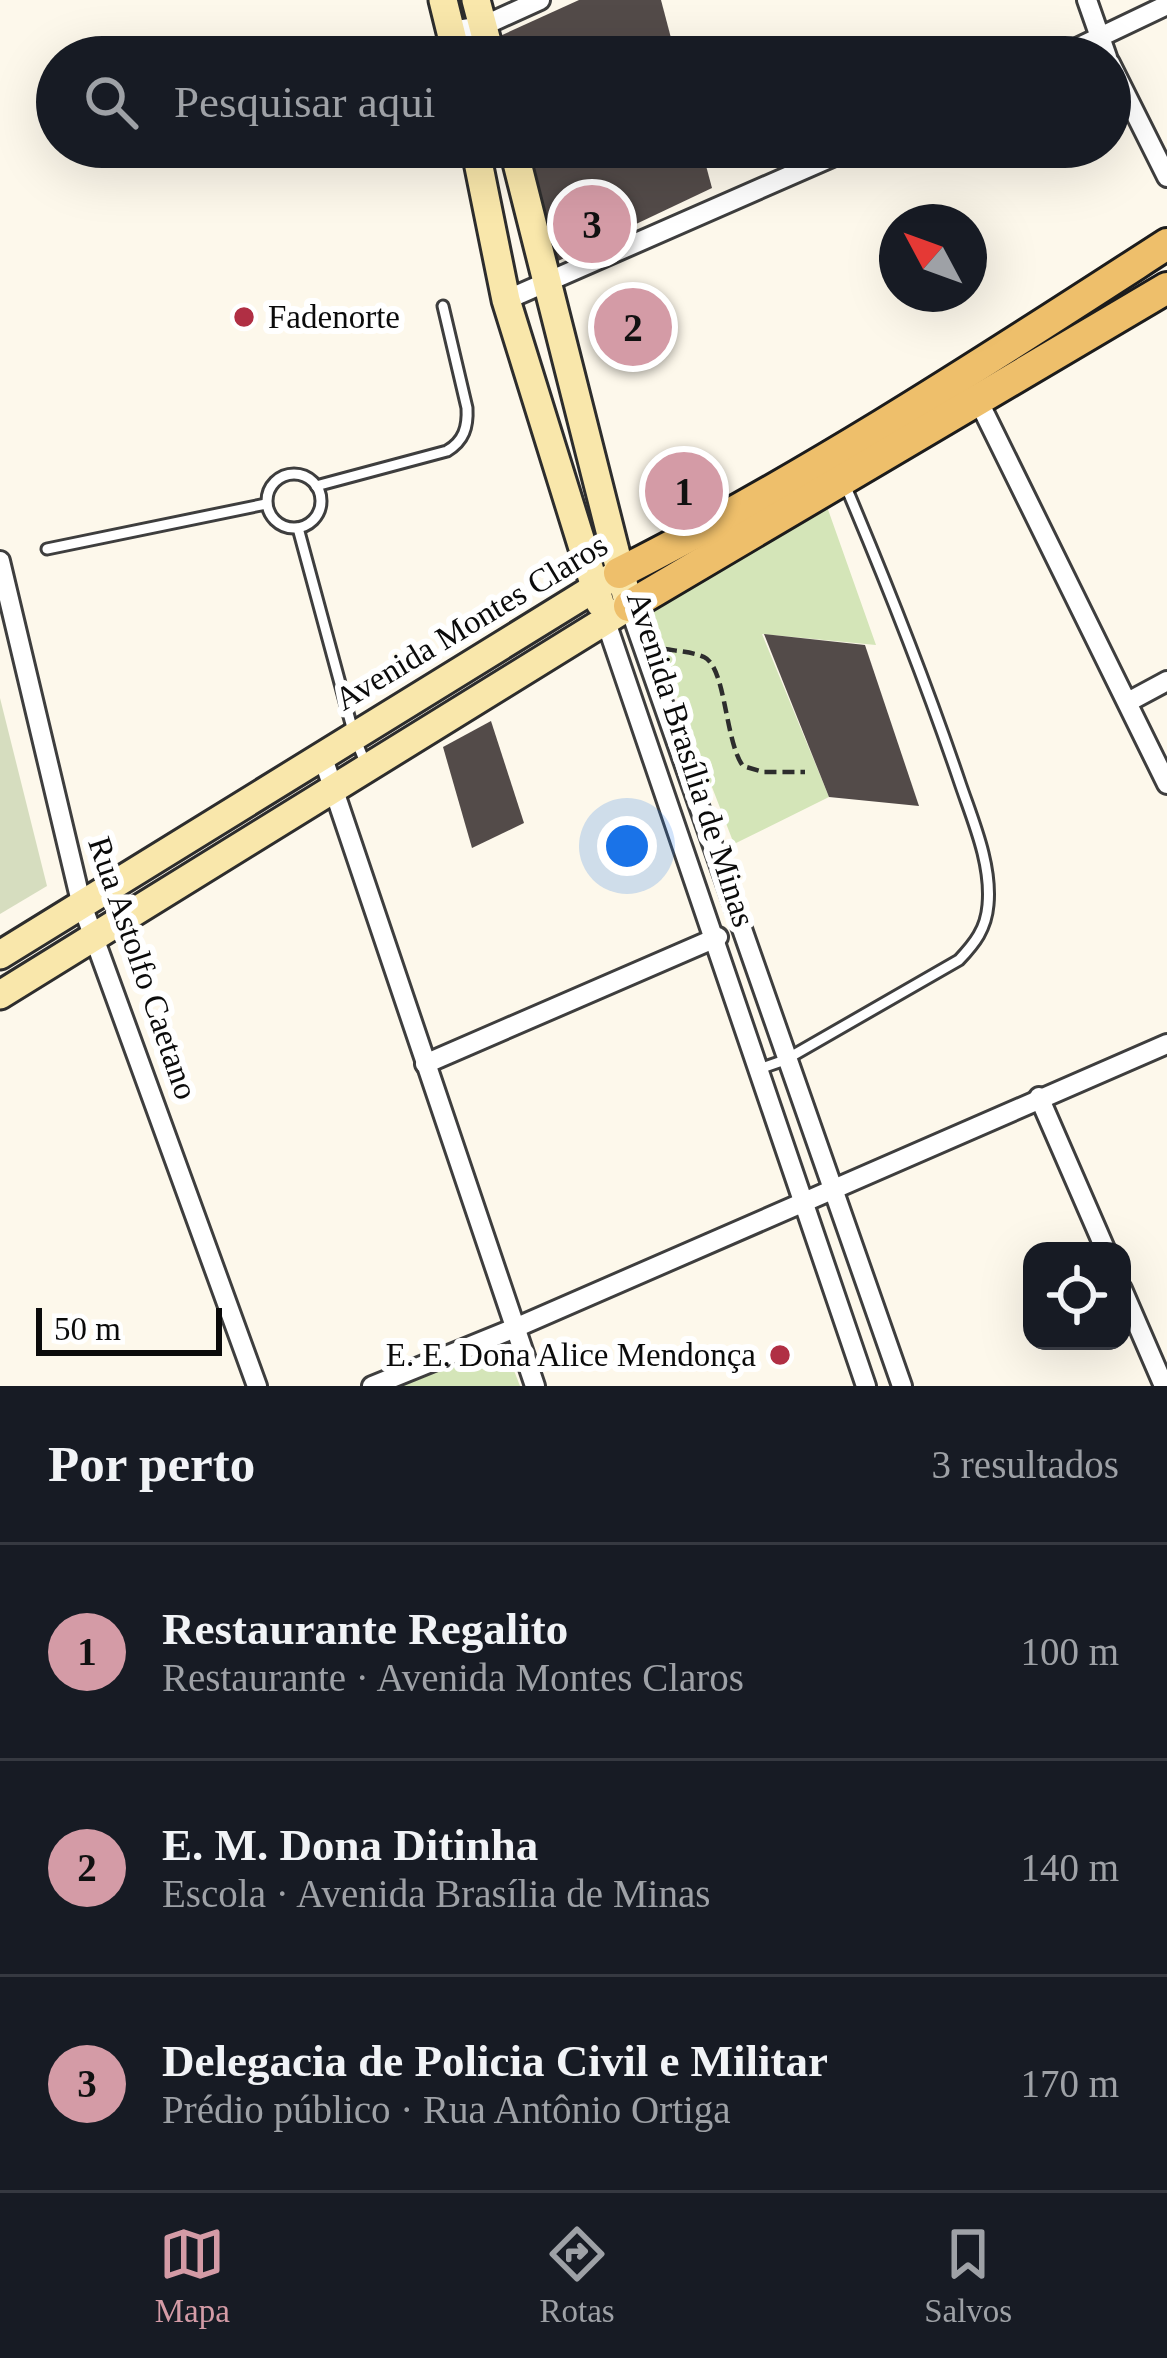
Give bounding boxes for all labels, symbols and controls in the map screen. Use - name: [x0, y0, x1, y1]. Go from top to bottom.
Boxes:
- search box: [36, 36, 1131, 168]
- icon: search: [78, 69, 144, 135]
- text: Pesquisar aqui: [174, 77, 435, 127]
- pin: 3: [553, 179, 631, 269]
- north arrow: [879, 204, 987, 312]
- pin: 2: [594, 282, 672, 372]
- place label: Fadenorte: [268, 299, 400, 335]
- marker: Fadenorte: [231, 304, 257, 330]
- pin: 1: [645, 446, 723, 536]
- street label: Avenida Montes Claros: [328, 526, 614, 718]
- street label: Avenida Brasília de Minas: [620, 587, 762, 931]
- your location: [597, 816, 657, 876]
- street label: Rua Astolfo Caetano: [81, 832, 205, 1104]
- map controls: [1023, 1242, 1131, 1350]
- button: locate: [1023, 1242, 1131, 1350]
- scale bar: [36, 1302, 222, 1355]
- text: 50 m: [54, 1311, 121, 1347]
- place label: E. E. Dona Alice Mendonça: [386, 1337, 756, 1373]
- marker: E. E. Dona Alice Mendonça: [767, 1342, 793, 1368]
- text: Por perto: [48, 1436, 255, 1492]
- text: 3 resultados: [932, 1443, 1119, 1486]
- text: Restaurante Regalito: [162, 1604, 568, 1654]
- text: 1: [77, 1630, 97, 1673]
- text: 100 m: [1020, 1630, 1119, 1673]
- text: Restaurante · Avenida Montes Claros: [162, 1656, 744, 1699]
- text: E. M. Dona Ditinha: [162, 1820, 538, 1870]
- text: 2: [77, 1846, 97, 1889]
- text: 140 m: [1020, 1846, 1119, 1889]
- text: Escola · Avenida Brasília de Minas: [162, 1872, 710, 1915]
- text: Delegacia de Policia Civil e Militar: [162, 2036, 828, 2086]
- text: 3: [77, 2062, 97, 2105]
- text: 170 m: [1020, 2062, 1119, 2105]
- text: Prédio público · Rua Antônio Ortiga: [162, 2088, 731, 2131]
- tab: Mapa: [155, 2221, 230, 2330]
- tab: Rotas: [539, 2221, 615, 2330]
- tab: Salvos: [924, 2221, 1012, 2330]

